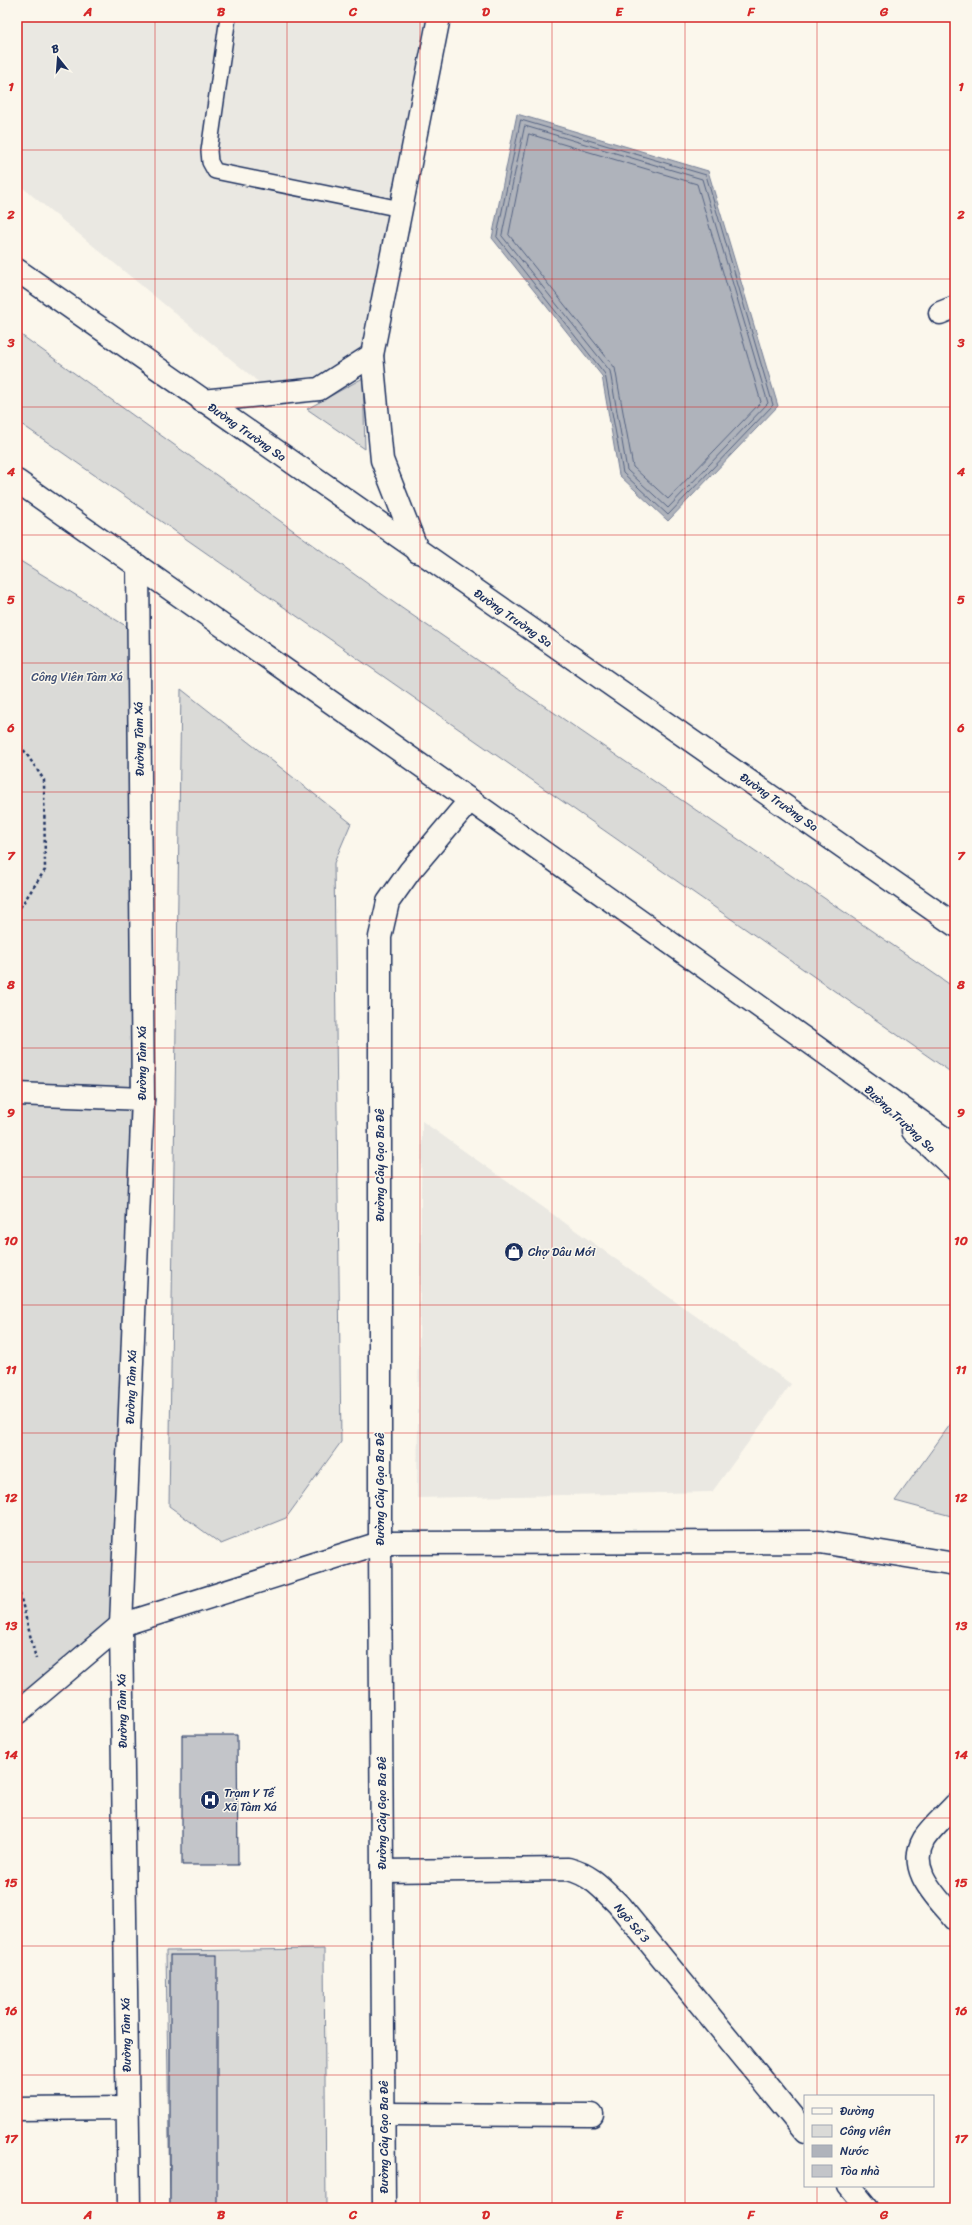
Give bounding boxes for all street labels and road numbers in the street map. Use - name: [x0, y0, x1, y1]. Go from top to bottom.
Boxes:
- street label: Đường Trường Sa: [203, 397, 291, 467]
- street label: Đường Trường Sa: [469, 583, 557, 653]
- street label: Đường Tàm Xá: [127, 702, 151, 776]
- street label: Đường Trường Sa: [735, 767, 823, 837]
- street label: Đường Tàm Xá: [131, 1026, 153, 1100]
- street label: Đường Trường Sa: [859, 1080, 941, 1158]
- street label: Đường Cây Gạo Ba Đê: [369, 1109, 391, 1221]
- street label: Đường Tàm Xá: [119, 1349, 143, 1425]
- street label: Đường Cây Gạo Ba Đê: [369, 1433, 391, 1545]
- street label: Đường Tàm Xá: [110, 1674, 134, 1748]
- street label: Đường Cây Gạo Ba Đê: [371, 1757, 393, 1869]
- street label: Ngõ Số 3: [608, 1898, 656, 1948]
- street label: Đường Tàm Xá: [114, 1998, 138, 2072]
- street label: Đường Cây Gạo Ba Đê: [373, 2081, 395, 2193]

